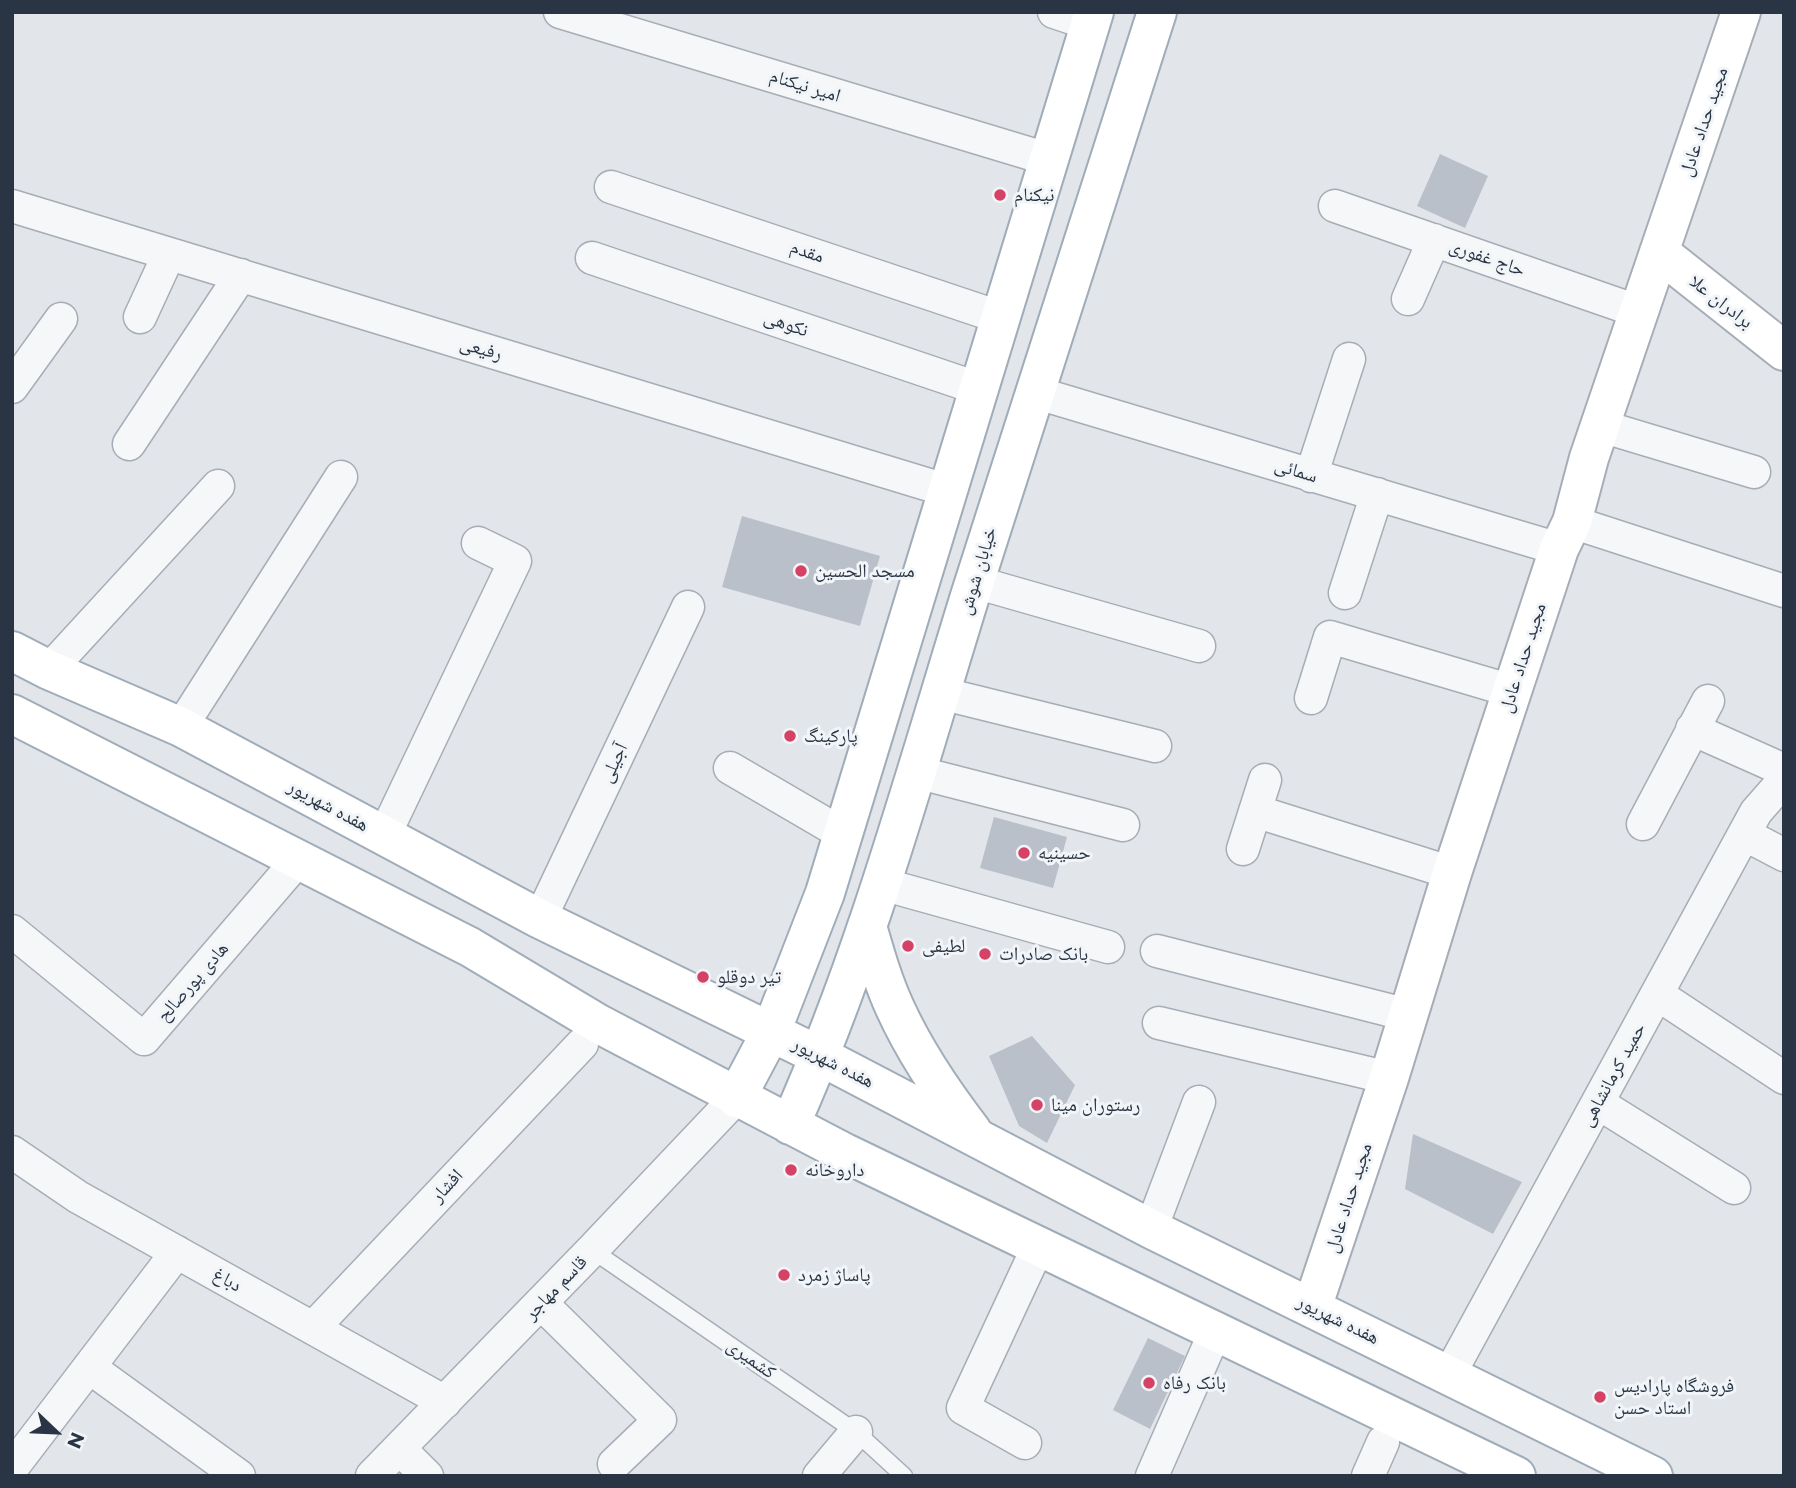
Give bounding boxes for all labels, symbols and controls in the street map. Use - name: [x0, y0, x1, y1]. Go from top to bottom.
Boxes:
- street label: امیر نیکنام: [767, 64, 843, 108]
- street label: مجید حداد عادل: [1675, 64, 1733, 180]
- place label: نیکنام: [1014, 184, 1054, 206]
- marker: نیکنام: [992, 187, 1008, 203]
- street label: حاج غفوری: [1446, 234, 1528, 282]
- street label: مقدم: [787, 236, 827, 268]
- street label: برادران علا: [1685, 270, 1757, 334]
- street label: نکوهی: [761, 306, 811, 342]
- street label: رفیعی: [457, 332, 505, 366]
- street label: سمائی: [1272, 454, 1320, 488]
- street label: خیابان شوش: [954, 524, 1002, 618]
- place label: مسجد الحسین: [815, 560, 915, 582]
- marker: مسجد الحسین: [793, 563, 809, 579]
- street label: مجید حداد عادل: [1495, 600, 1551, 716]
- place label: پارکینگ: [804, 725, 858, 747]
- marker: پارکینگ: [782, 728, 798, 744]
- street label: آجیلی: [595, 740, 633, 786]
- street label: هفده شهریور: [283, 775, 373, 837]
- place label: حسینیه: [1038, 842, 1090, 864]
- marker: حسینیه: [1016, 845, 1032, 861]
- place label: لطیفی: [922, 935, 965, 957]
- street label: هادی پورصالح: [152, 937, 234, 1027]
- marker: لطیفی: [900, 938, 916, 954]
- place label: بانک صادرات: [999, 943, 1088, 965]
- marker: بانک صادرات: [977, 946, 993, 962]
- place label: تیر دوقلو: [717, 966, 781, 988]
- marker: تیر دوقلو: [695, 969, 711, 985]
- street label: حمید کرمانشاهی: [1575, 1019, 1651, 1131]
- street label: هفده شهریور: [788, 1033, 878, 1093]
- place label: رستوران مینا: [1051, 1094, 1140, 1116]
- marker: رستوران مینا: [1029, 1097, 1045, 1113]
- street label: مجید حداد عادل: [1321, 1140, 1377, 1256]
- place label: داروخانه: [805, 1159, 864, 1181]
- marker: داروخانه: [783, 1162, 799, 1178]
- street label: افشار: [426, 1165, 468, 1207]
- street label: قاسم مهاجر: [520, 1251, 592, 1325]
- street label: دباغ: [209, 1263, 245, 1297]
- place label: پاساژ زمرد: [798, 1264, 870, 1286]
- marker: پاساژ زمرد: [776, 1267, 792, 1283]
- street label: هفده شهریور: [1293, 1290, 1383, 1350]
- street label: کشمیری: [722, 1334, 780, 1384]
- place label: بانک رفاه: [1163, 1372, 1226, 1394]
- marker: بانک رفاه: [1141, 1375, 1157, 1391]
- place label: فروشگاه پارادیس استاد حسن: [1614, 1375, 1734, 1419]
- marker: فروشگاه پارادیس استاد حسن: [1592, 1389, 1608, 1405]
- north arrow: [21, 1397, 91, 1467]
- text: N: [62, 1429, 89, 1452]

